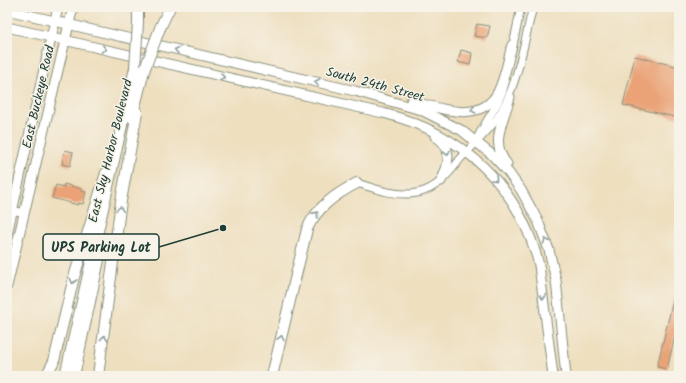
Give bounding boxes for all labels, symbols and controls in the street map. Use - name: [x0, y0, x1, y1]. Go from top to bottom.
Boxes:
- street label: East Buckeye Road: [17, 43, 61, 151]
- one-way arrow: [100, 45, 107, 53]
- one-way arrow: [174, 47, 181, 55]
- street label: South 24th Street: [323, 62, 428, 108]
- one-way arrow: [219, 72, 226, 81]
- street label: East Sky Harbor Boulevard: [83, 77, 139, 225]
- one-way arrow: [314, 79, 320, 87]
- one-way arrow: [470, 106, 477, 114]
- one-way arrow: [443, 150, 451, 156]
- one-way arrow: [490, 174, 498, 182]
- one-way arrow: [115, 206, 124, 212]
- one-way arrow: [311, 211, 318, 218]
- callout: UPS Parking Lot: [43, 234, 159, 260]
- text: UPS Parking Lot: [51, 237, 152, 259]
- one-way arrow: [542, 238, 551, 245]
- one-way arrow: [70, 278, 78, 284]
- one-way arrow: [539, 294, 548, 300]
- one-way arrow: [99, 335, 108, 341]
- one-way arrow: [276, 335, 284, 341]

